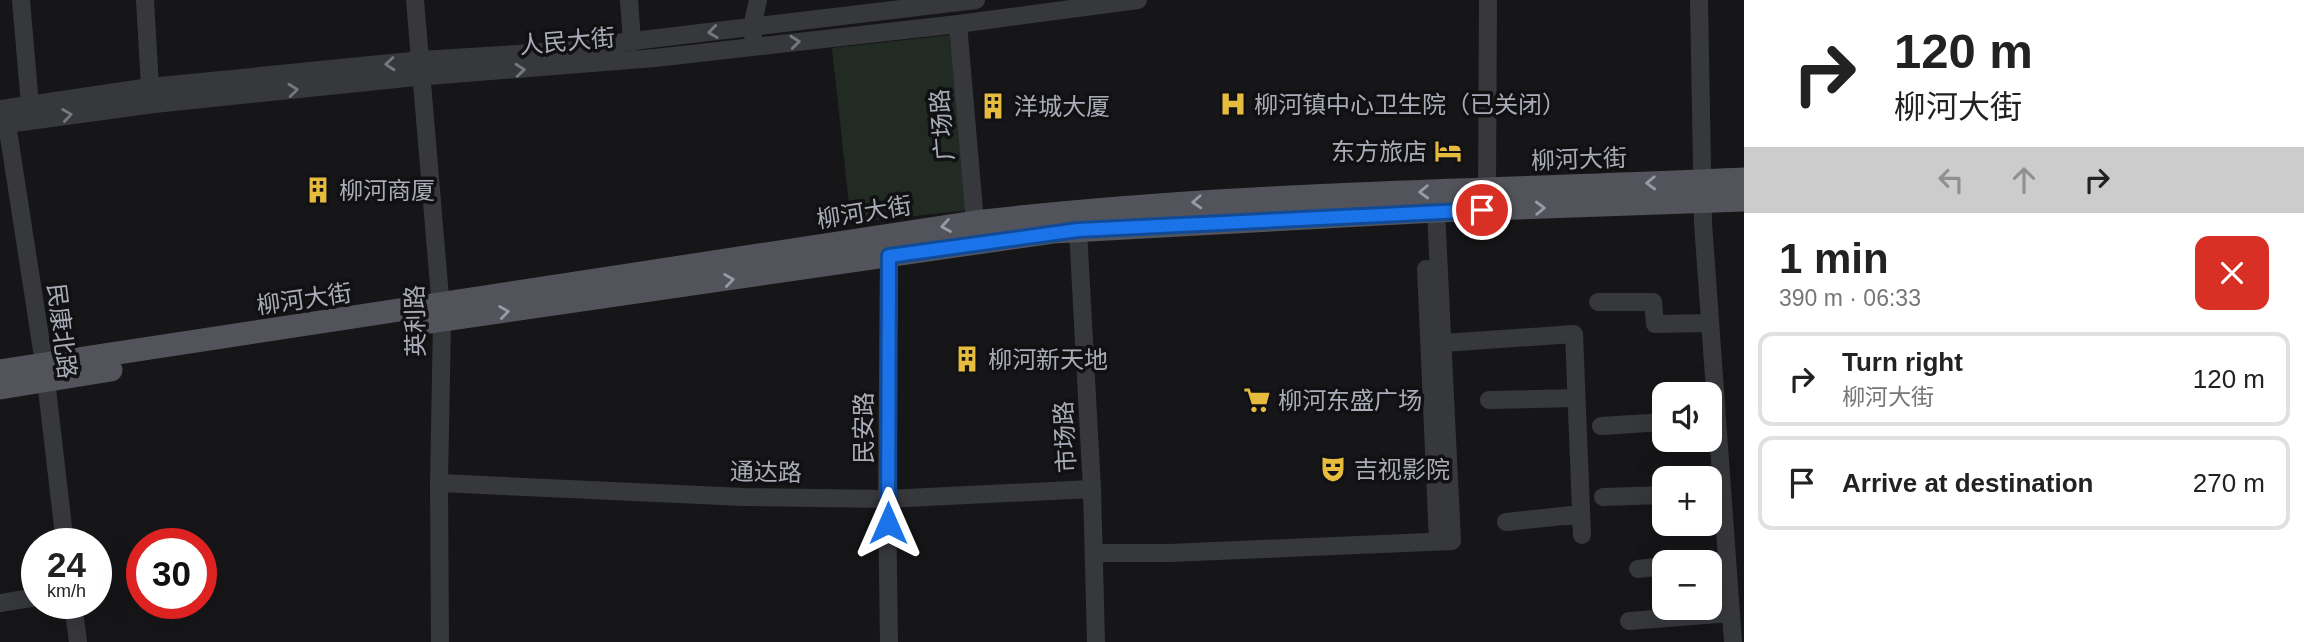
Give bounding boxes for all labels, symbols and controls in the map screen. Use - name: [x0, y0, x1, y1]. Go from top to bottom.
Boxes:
- street label: 人民大街: [518, 23, 616, 59]
- one-way arrow: [707, 24, 719, 39]
- text: 120 m: [1894, 24, 2033, 78]
- icon: right: [1779, 28, 1870, 119]
- one-way arrow: [790, 35, 801, 50]
- one-way arrow: [384, 56, 395, 71]
- one-way arrow: [515, 63, 526, 78]
- one-way arrow: [288, 82, 299, 97]
- street label: 广场路: [925, 88, 959, 162]
- hospital icon: 柳河镇中心卫生院（已关闭）: [1218, 89, 1248, 119]
- text: 柳河大街: [1894, 89, 2022, 125]
- building icon: 洋城大厦: [978, 91, 1008, 121]
- place label: 柳河镇中心卫生院（已关闭）: [1254, 91, 1566, 118]
- place label: 洋城大厦: [1014, 93, 1110, 120]
- one-way arrow: [62, 108, 73, 123]
- hotel icon: 东方旅店: [1433, 136, 1463, 166]
- place label: 东方旅店: [1331, 138, 1427, 165]
- street label: 柳河大街: [1531, 144, 1627, 174]
- icon: left: [1932, 161, 1970, 199]
- icon: ahead: [2005, 161, 2043, 199]
- icon: right: [2078, 161, 2116, 199]
- building icon: 柳河商厦: [303, 175, 333, 205]
- one-way arrow: [1646, 175, 1657, 190]
- place label: 柳河商厦: [339, 177, 435, 204]
- pin: [1452, 180, 1512, 240]
- one-way arrow: [1418, 184, 1429, 199]
- street label: 柳河大街: [814, 191, 914, 233]
- icon: arrive: [1463, 191, 1501, 229]
- one-way arrow: [1191, 194, 1202, 209]
- one-way arrow: [1535, 201, 1546, 216]
- one-way arrow: [940, 218, 952, 233]
- text: 1 min: [1779, 235, 1889, 282]
- button: close: [2195, 236, 2269, 310]
- one-way arrow: [723, 272, 735, 287]
- street label: 柳河大街: [255, 279, 353, 319]
- street label: 民康北路: [43, 282, 81, 380]
- street label: 英利路: [401, 285, 429, 357]
- text: 390 m · 06:33: [1779, 285, 1921, 311]
- one-way arrow: [498, 305, 509, 320]
- building icon: 柳河新天地: [952, 344, 982, 374]
- place label: 柳河新天地: [988, 346, 1108, 373]
- text: Turn right: [1842, 347, 1963, 377]
- icon: right: [1783, 360, 1821, 398]
- text: 120 m: [2193, 364, 2265, 394]
- map controls: [1652, 382, 1722, 620]
- button: sound: [1652, 382, 1722, 452]
- text: 柳河大街: [1842, 384, 1934, 410]
- supermarket icon: 柳河东盛广场: [1242, 385, 1272, 415]
- place label: 柳河东盛广场: [1278, 387, 1422, 414]
- street label: 民安路: [850, 392, 877, 464]
- street label: 市场路: [1050, 400, 1080, 474]
- theatre icon: 吉视影院: [1318, 454, 1348, 484]
- place label: 吉视影院: [1354, 456, 1450, 483]
- street label: 通达路: [730, 458, 802, 486]
- icon: arrive: [1783, 464, 1821, 502]
- button: +: [1652, 466, 1722, 536]
- text: Arrive at destination: [1842, 468, 2093, 498]
- text: 270 m: [2193, 468, 2265, 498]
- position arrow: [851, 486, 925, 560]
- speed limit sign: 30: [126, 528, 217, 619]
- text: 24: [47, 545, 86, 584]
- button: −: [1652, 550, 1722, 620]
- text: km/h: [47, 581, 86, 601]

